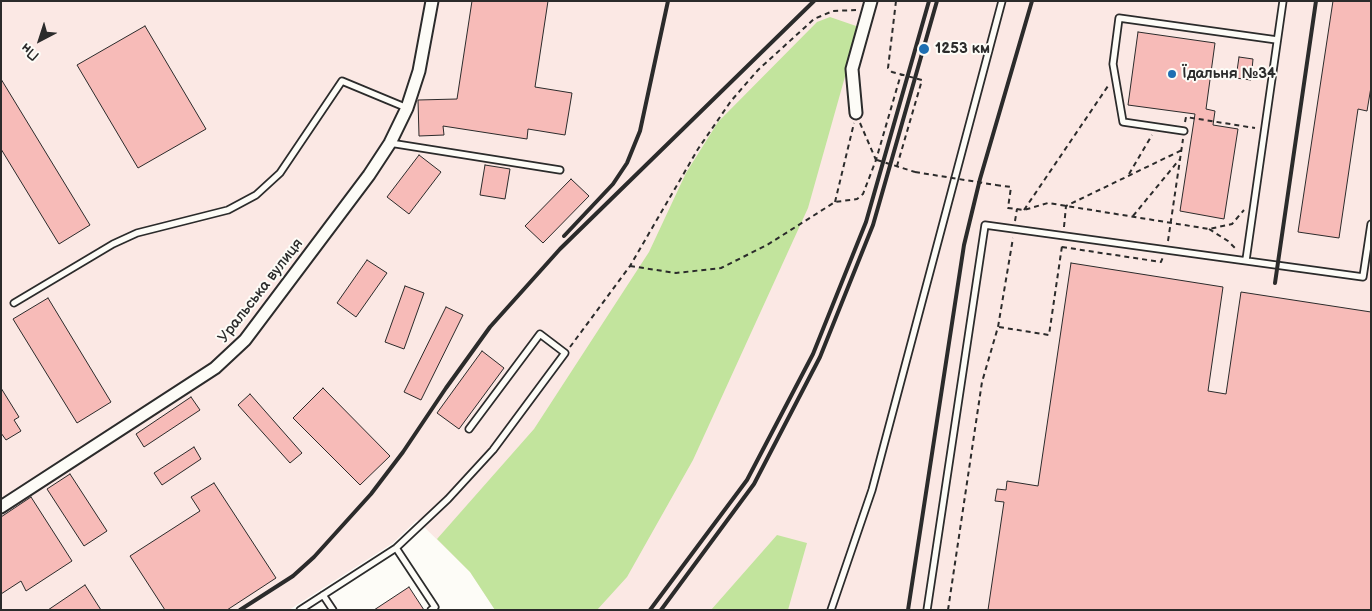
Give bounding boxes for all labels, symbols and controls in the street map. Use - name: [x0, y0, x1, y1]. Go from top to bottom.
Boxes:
- north arrow: [15, 15, 65, 65]
- text: Пн: [17, 39, 43, 64]
- place label: 1253 км: [935, 40, 990, 58]
- marker: 1253 км: [917, 42, 931, 56]
- place label: Їдальня №34: [1182, 65, 1276, 83]
- marker: Їдальня №34: [1166, 68, 1178, 80]
- street label: Уральська вулиця: [215, 235, 307, 347]

